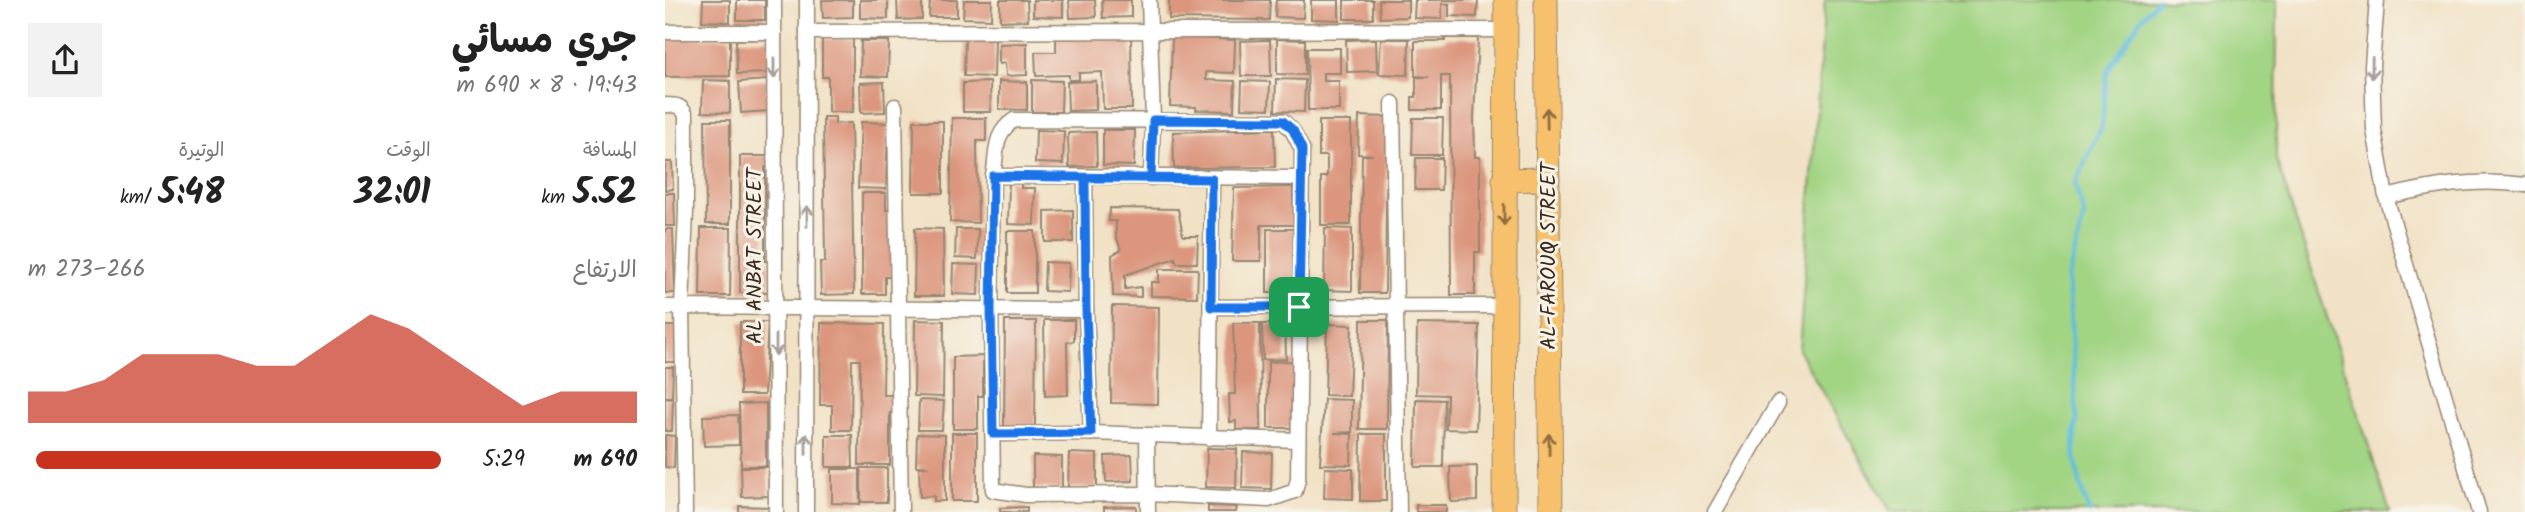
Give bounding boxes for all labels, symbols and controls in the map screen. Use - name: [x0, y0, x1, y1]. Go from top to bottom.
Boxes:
- text: جري مسائي: [452, 12, 637, 72]
- button: share: [28, 23, 102, 97]
- one-way arrow: [767, 56, 781, 79]
- one-way arrow: [2366, 56, 2379, 79]
- text: 19:43 · 8 × 690 m: [457, 68, 637, 104]
- one-way arrow: [1540, 107, 1554, 130]
- text: الوتيرة: [178, 136, 224, 166]
- text: الوقت: [386, 136, 431, 166]
- text: المسافة: [583, 136, 637, 166]
- street label: AL-FAROUQ STREET: [1533, 160, 1566, 350]
- text: 5:48: [158, 166, 224, 222]
- text: 32:01: [354, 166, 431, 222]
- text: 5.52: [573, 166, 637, 222]
- street label: AL ANBAT STREET: [739, 166, 772, 344]
- text: /km: [120, 183, 158, 213]
- text: km: [541, 183, 573, 213]
- one-way arrow: [1497, 203, 1511, 226]
- one-way arrow: [800, 205, 814, 228]
- text: 266–273 m: [28, 252, 146, 288]
- text: الارتفاع: [573, 253, 637, 289]
- pin: [1269, 277, 1329, 337]
- icon: arrive: [1280, 288, 1318, 326]
- one-way arrow: [769, 333, 783, 356]
- one-way arrow: [799, 433, 813, 456]
- one-way arrow: [1542, 433, 1556, 456]
- text: 5:29: [482, 442, 525, 478]
- text: 690 m: [573, 442, 637, 478]

